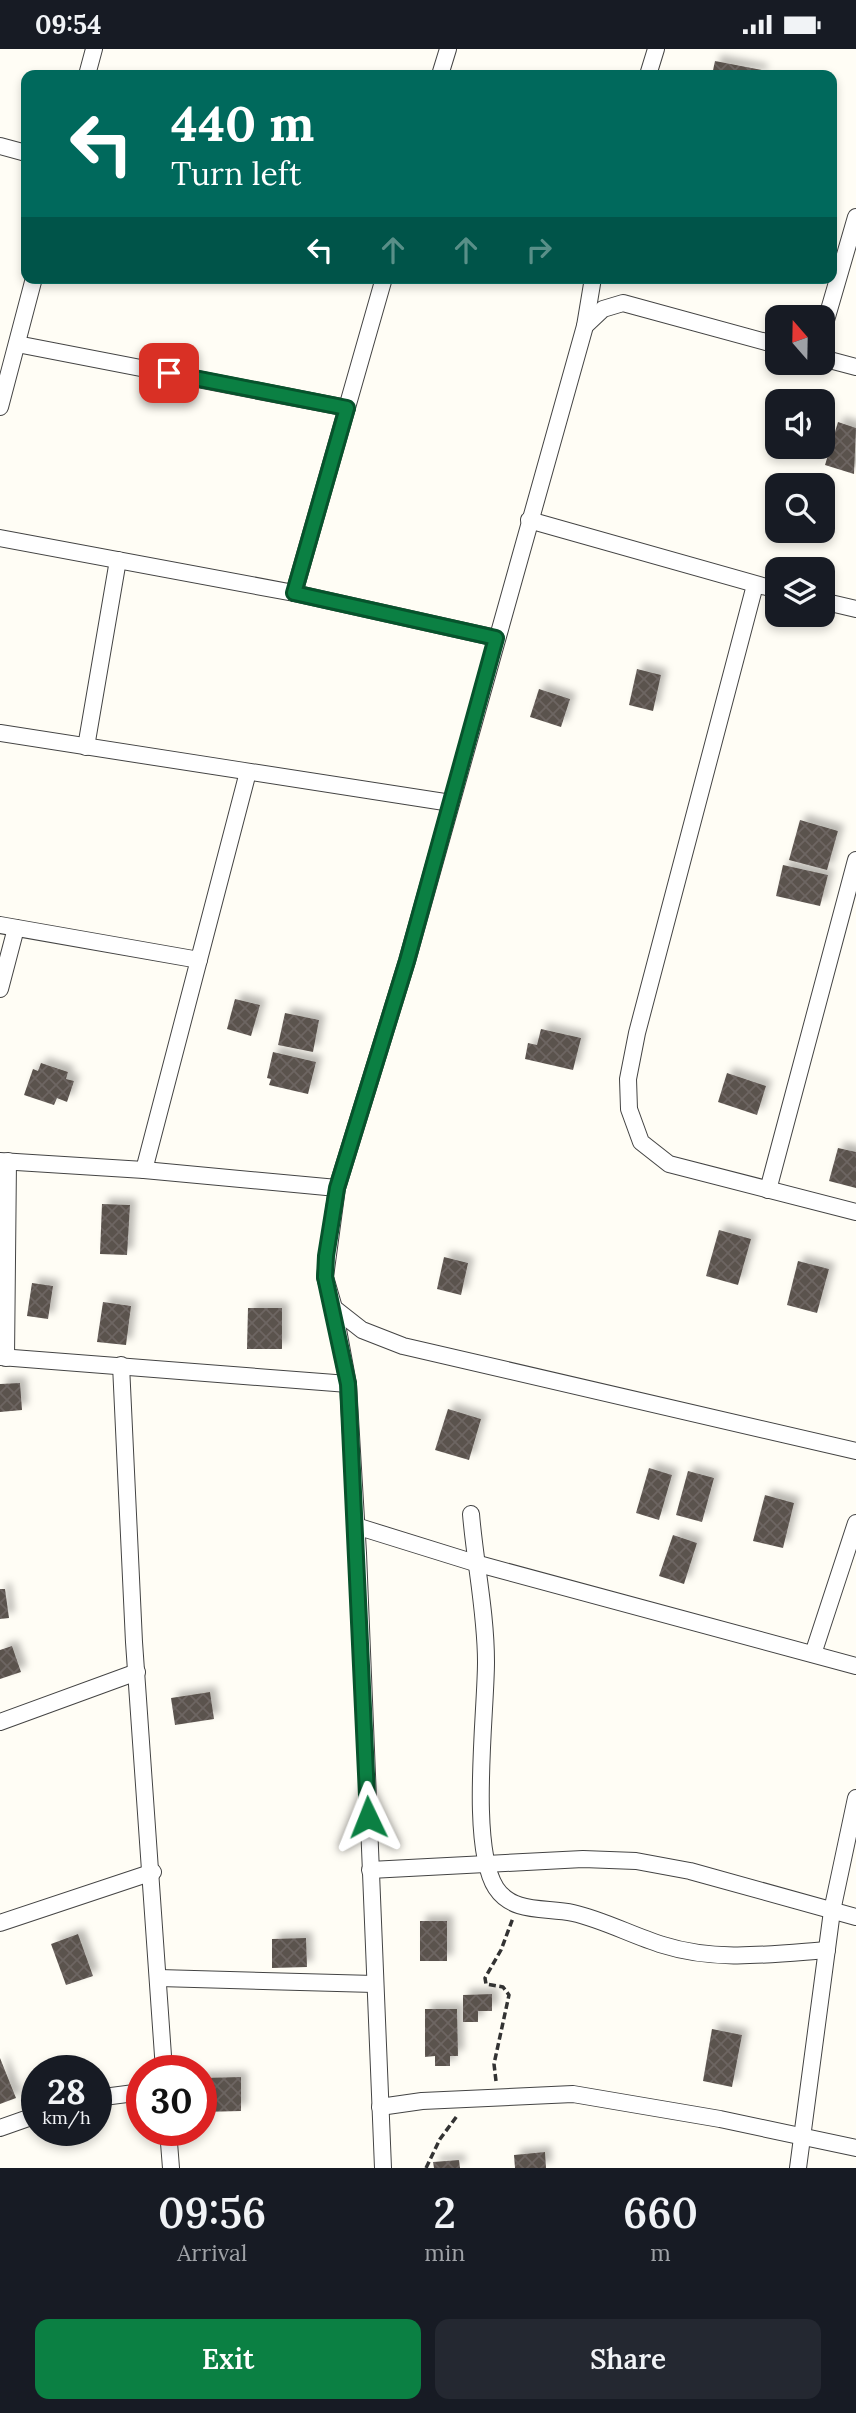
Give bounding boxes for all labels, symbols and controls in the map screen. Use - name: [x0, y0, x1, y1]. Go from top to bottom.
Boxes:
- text: 09:54: [35, 8, 102, 41]
- text: 440 m: [171, 92, 314, 154]
- icon: left: [56, 98, 147, 189]
- text: Turn left: [171, 153, 301, 194]
- icon: left: [301, 231, 339, 269]
- icon: ahead: [374, 231, 412, 269]
- icon: ahead: [447, 231, 485, 269]
- icon: right: [520, 231, 558, 269]
- north arrow: [765, 305, 835, 375]
- map controls: [765, 305, 835, 627]
- pin: [139, 343, 199, 403]
- icon: arrive: [150, 354, 188, 392]
- button: sound: [765, 389, 835, 459]
- button: search: [765, 473, 835, 543]
- button: layers: [765, 557, 835, 627]
- position arrow: [331, 1780, 405, 1854]
- speed limit sign: 30: [126, 2055, 217, 2146]
- text: 28: [47, 2069, 86, 2114]
- text: km/h: [42, 2106, 91, 2129]
- text: 09:56: [158, 2186, 266, 2240]
- text: 2: [433, 2186, 456, 2240]
- text: 660: [623, 2186, 698, 2240]
- text: Arrival: [177, 2238, 247, 2267]
- text: min: [424, 2238, 465, 2267]
- text: m: [650, 2238, 671, 2267]
- button: Exit: [35, 2319, 421, 2399]
- button: Share: [435, 2319, 821, 2399]

